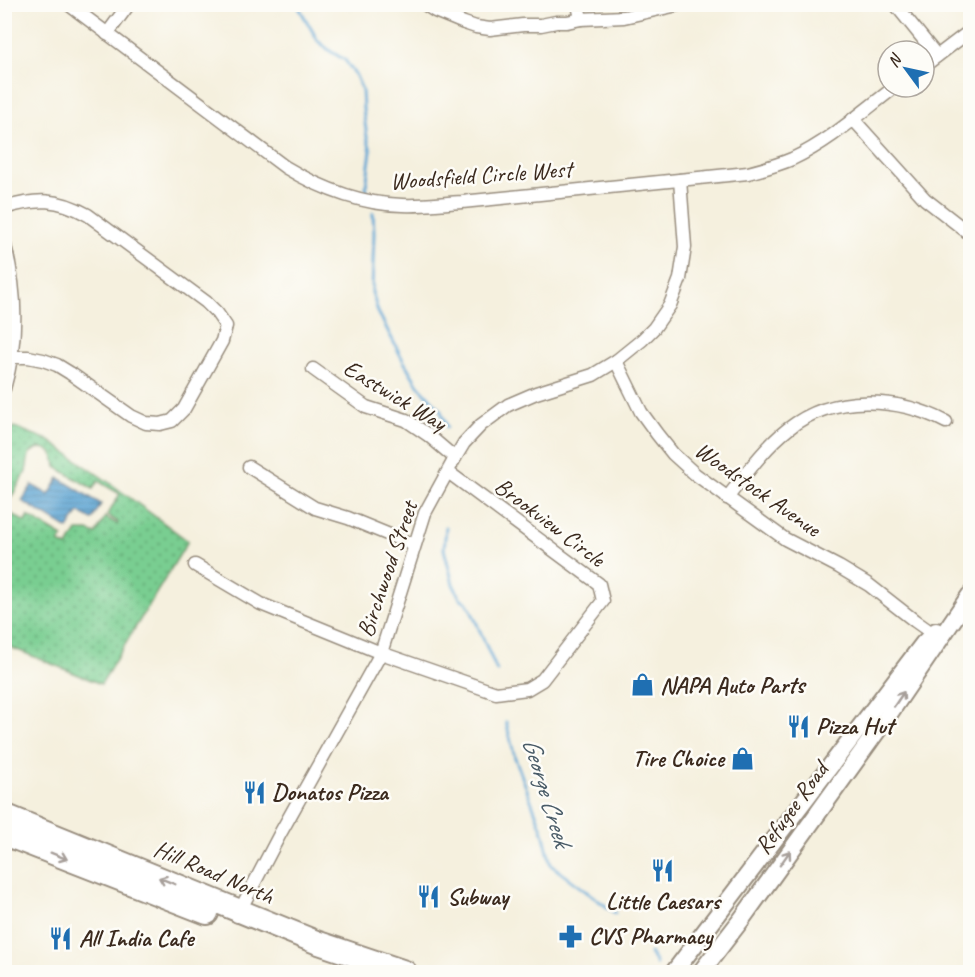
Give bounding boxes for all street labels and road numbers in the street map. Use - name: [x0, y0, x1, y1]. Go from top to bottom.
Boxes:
- street label: Woodsfield Circle West: [389, 153, 576, 196]
- street label: Eastwick Way: [338, 353, 453, 438]
- street label: Woodstock Avenue: [689, 435, 828, 545]
- street label: Brookview Circle: [489, 471, 613, 575]
- street label: Birchwood Street: [350, 495, 425, 641]
- street label: Refugee Road: [748, 753, 837, 860]
- street label: Hill Road North: [150, 833, 279, 911]

